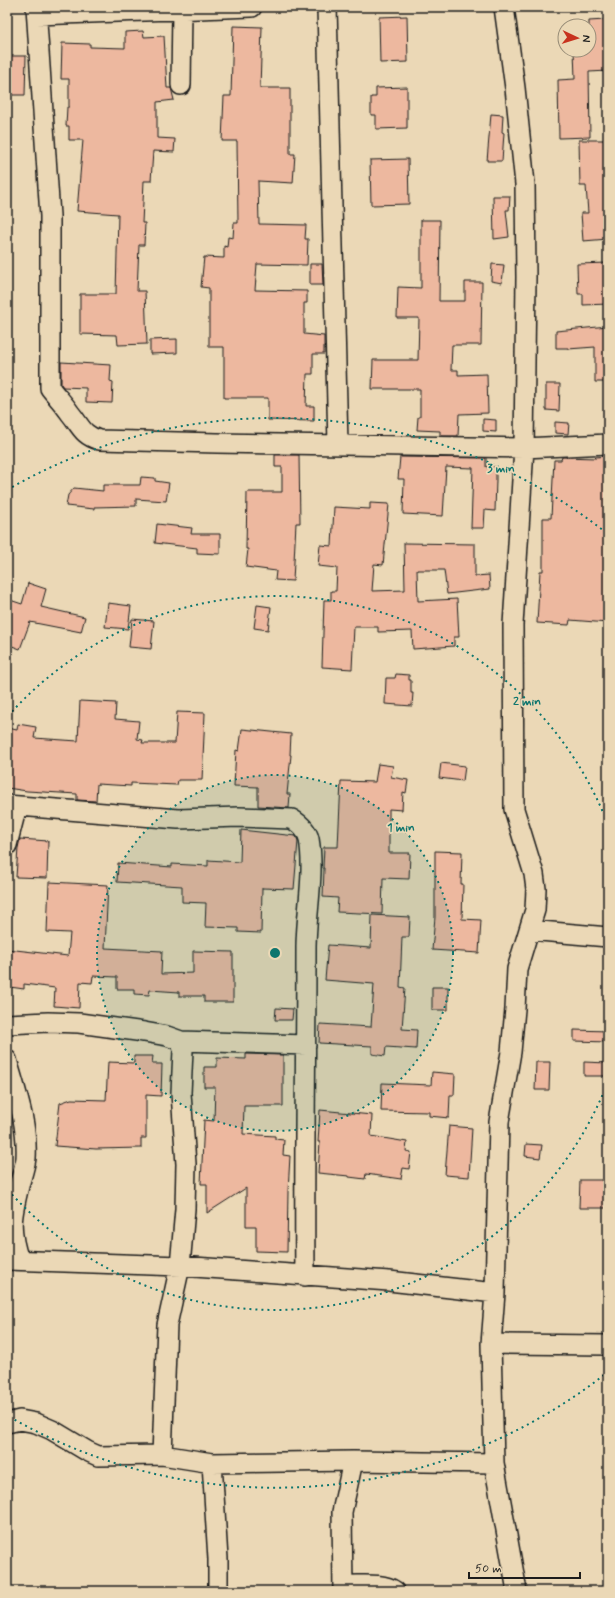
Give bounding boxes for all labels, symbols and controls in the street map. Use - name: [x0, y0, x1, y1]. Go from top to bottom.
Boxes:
- north arrow: [557, 18, 597, 58]
- text: N: [579, 34, 593, 43]
- text: 3 min: [487, 461, 515, 477]
- text: 2 min: [513, 694, 541, 710]
- text: 1 min: [387, 820, 415, 836]
- centre of rings: [268, 946, 282, 960]
- scale bar: [469, 1554, 580, 1580]
- text: 50 m: [475, 1561, 502, 1577]

